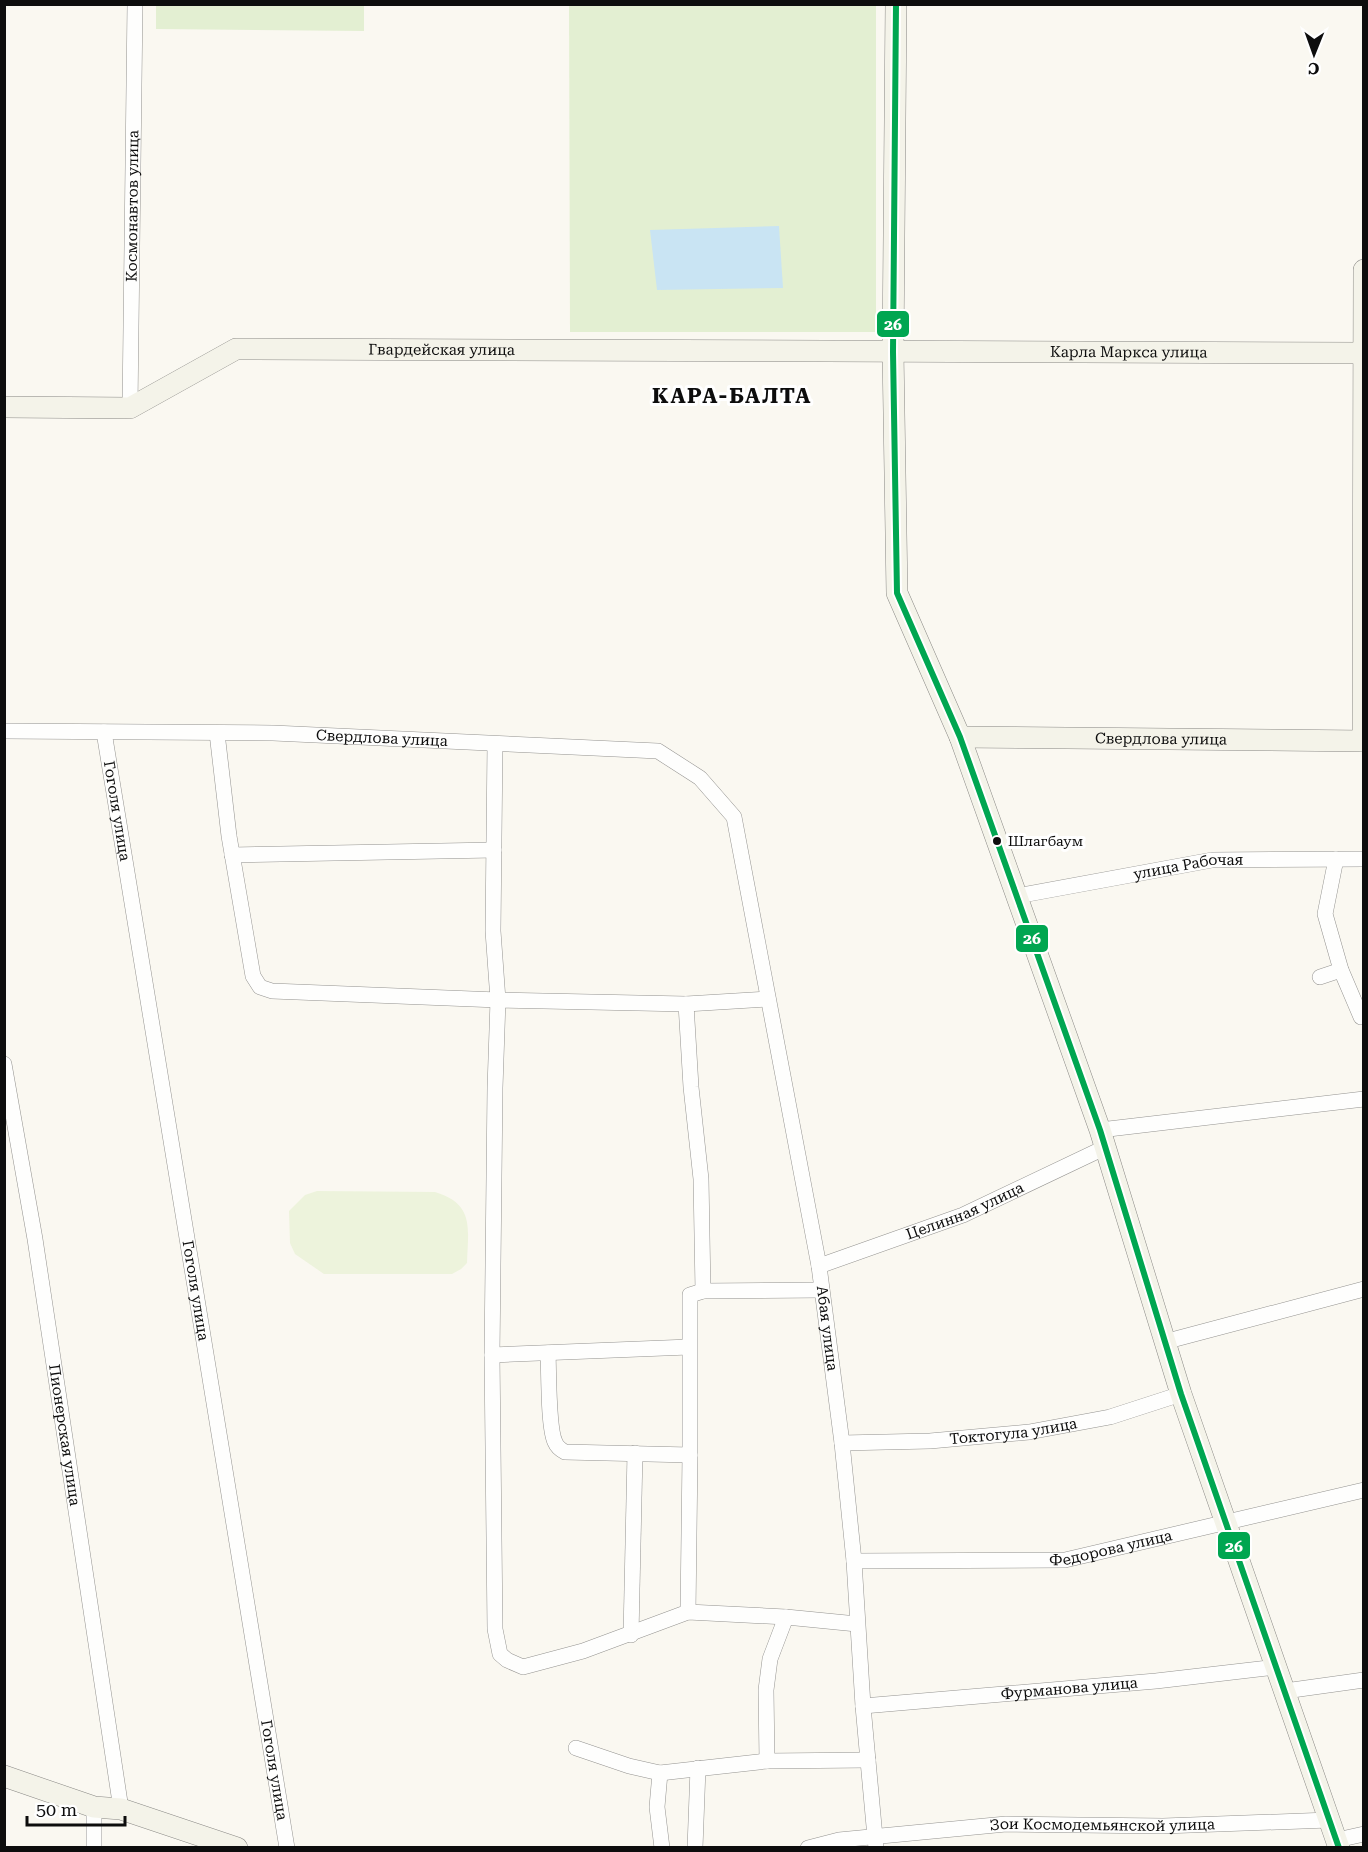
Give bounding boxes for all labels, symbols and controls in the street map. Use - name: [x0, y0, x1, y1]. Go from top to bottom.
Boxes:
- north arrow: [1284, 24, 1344, 84]
- text: С: [1308, 59, 1320, 78]
- street label: Космонавтов улица: [123, 130, 142, 282]
- line badge: 26: [876, 310, 910, 338]
- text: 26: [884, 315, 902, 334]
- street label: Гвардейская улица: [368, 340, 515, 359]
- street label: Карла Маркса улица: [1050, 343, 1207, 361]
- district label: КАРА-БАЛТА: [652, 384, 812, 408]
- street label: Свердлова улица: [316, 726, 448, 750]
- street label: Свердлова улица: [1095, 729, 1227, 749]
- street label: Гоголя улица: [100, 759, 134, 862]
- place label: Шлагбаум: [1008, 833, 1083, 849]
- marker: Шлагбаум: [991, 835, 1003, 847]
- street label: улица Рабочая: [1132, 851, 1243, 883]
- line badge: 26: [1015, 924, 1049, 953]
- text: 26: [1023, 929, 1041, 948]
- street label: Целинная улица: [904, 1178, 1027, 1243]
- street label: Гоголя улица: [178, 1239, 213, 1342]
- street label: Абая улица: [813, 1285, 842, 1372]
- street label: Пионерская улица: [45, 1363, 84, 1507]
- street label: Токтогула улица: [949, 1414, 1079, 1448]
- street label: Федорова улица: [1049, 1526, 1174, 1569]
- line badge: 26: [1217, 1531, 1251, 1560]
- text: 26: [1225, 1537, 1243, 1556]
- street label: Фурманова улица: [1000, 1674, 1139, 1703]
- street label: Гоголя улица: [257, 1719, 291, 1822]
- scale bar: [27, 1789, 124, 1827]
- text: 50 m: [36, 1799, 77, 1820]
- street label: Зои Космодемьянской улица: [989, 1815, 1215, 1835]

